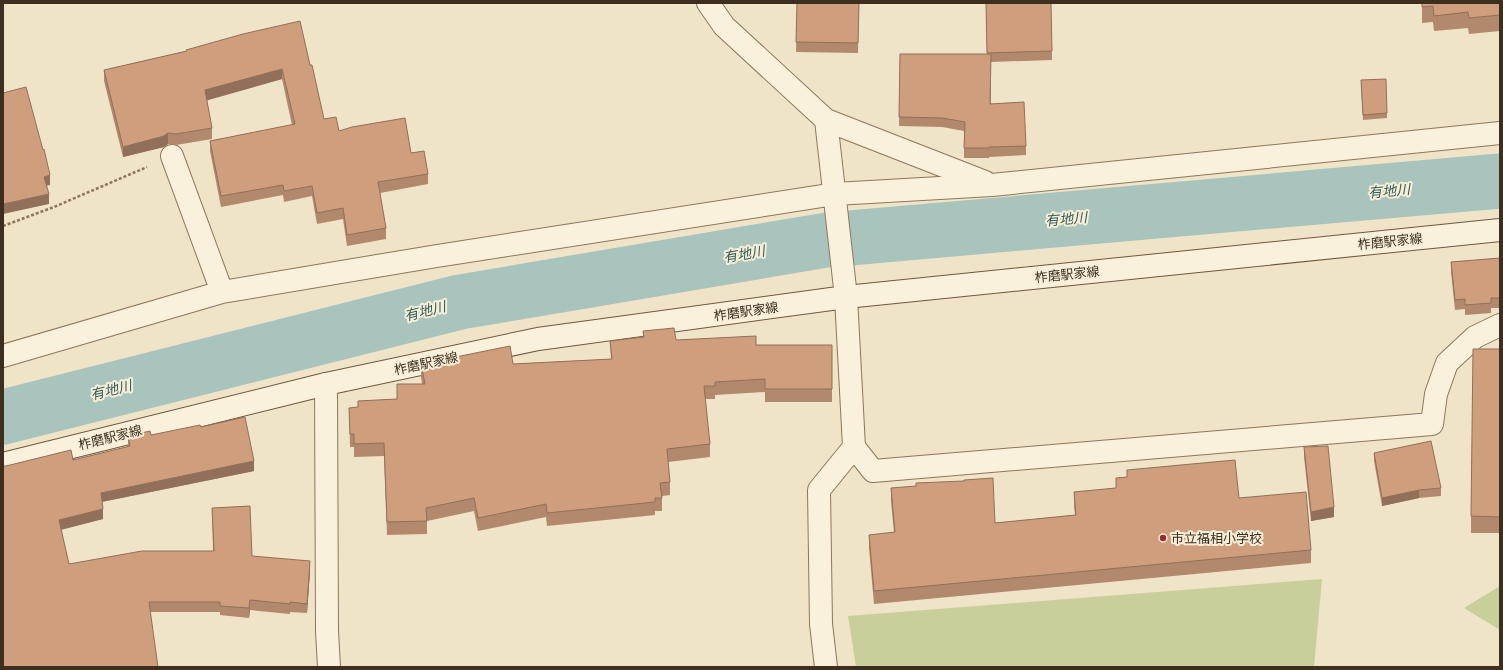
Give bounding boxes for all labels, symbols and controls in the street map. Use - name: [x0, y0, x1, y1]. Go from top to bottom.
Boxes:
- water label: 有地川: [1367, 178, 1413, 202]
- water label: 有地川: [1044, 206, 1090, 230]
- street label: 柞磨駅家線: [1357, 228, 1423, 253]
- water label: 有地川: [721, 239, 768, 267]
- street label: 柞磨駅家線: [1034, 261, 1100, 286]
- water label: 有地川: [402, 295, 449, 325]
- street label: 柞磨駅家線: [712, 297, 779, 324]
- street label: 柞磨駅家線: [392, 346, 460, 379]
- water label: 有地川: [88, 374, 135, 404]
- street label: 柞磨駅家線: [76, 419, 144, 454]
- place label: 市立福相小学校: [1171, 528, 1262, 547]
- marker: 市立福相小学校: [1158, 533, 1168, 543]

